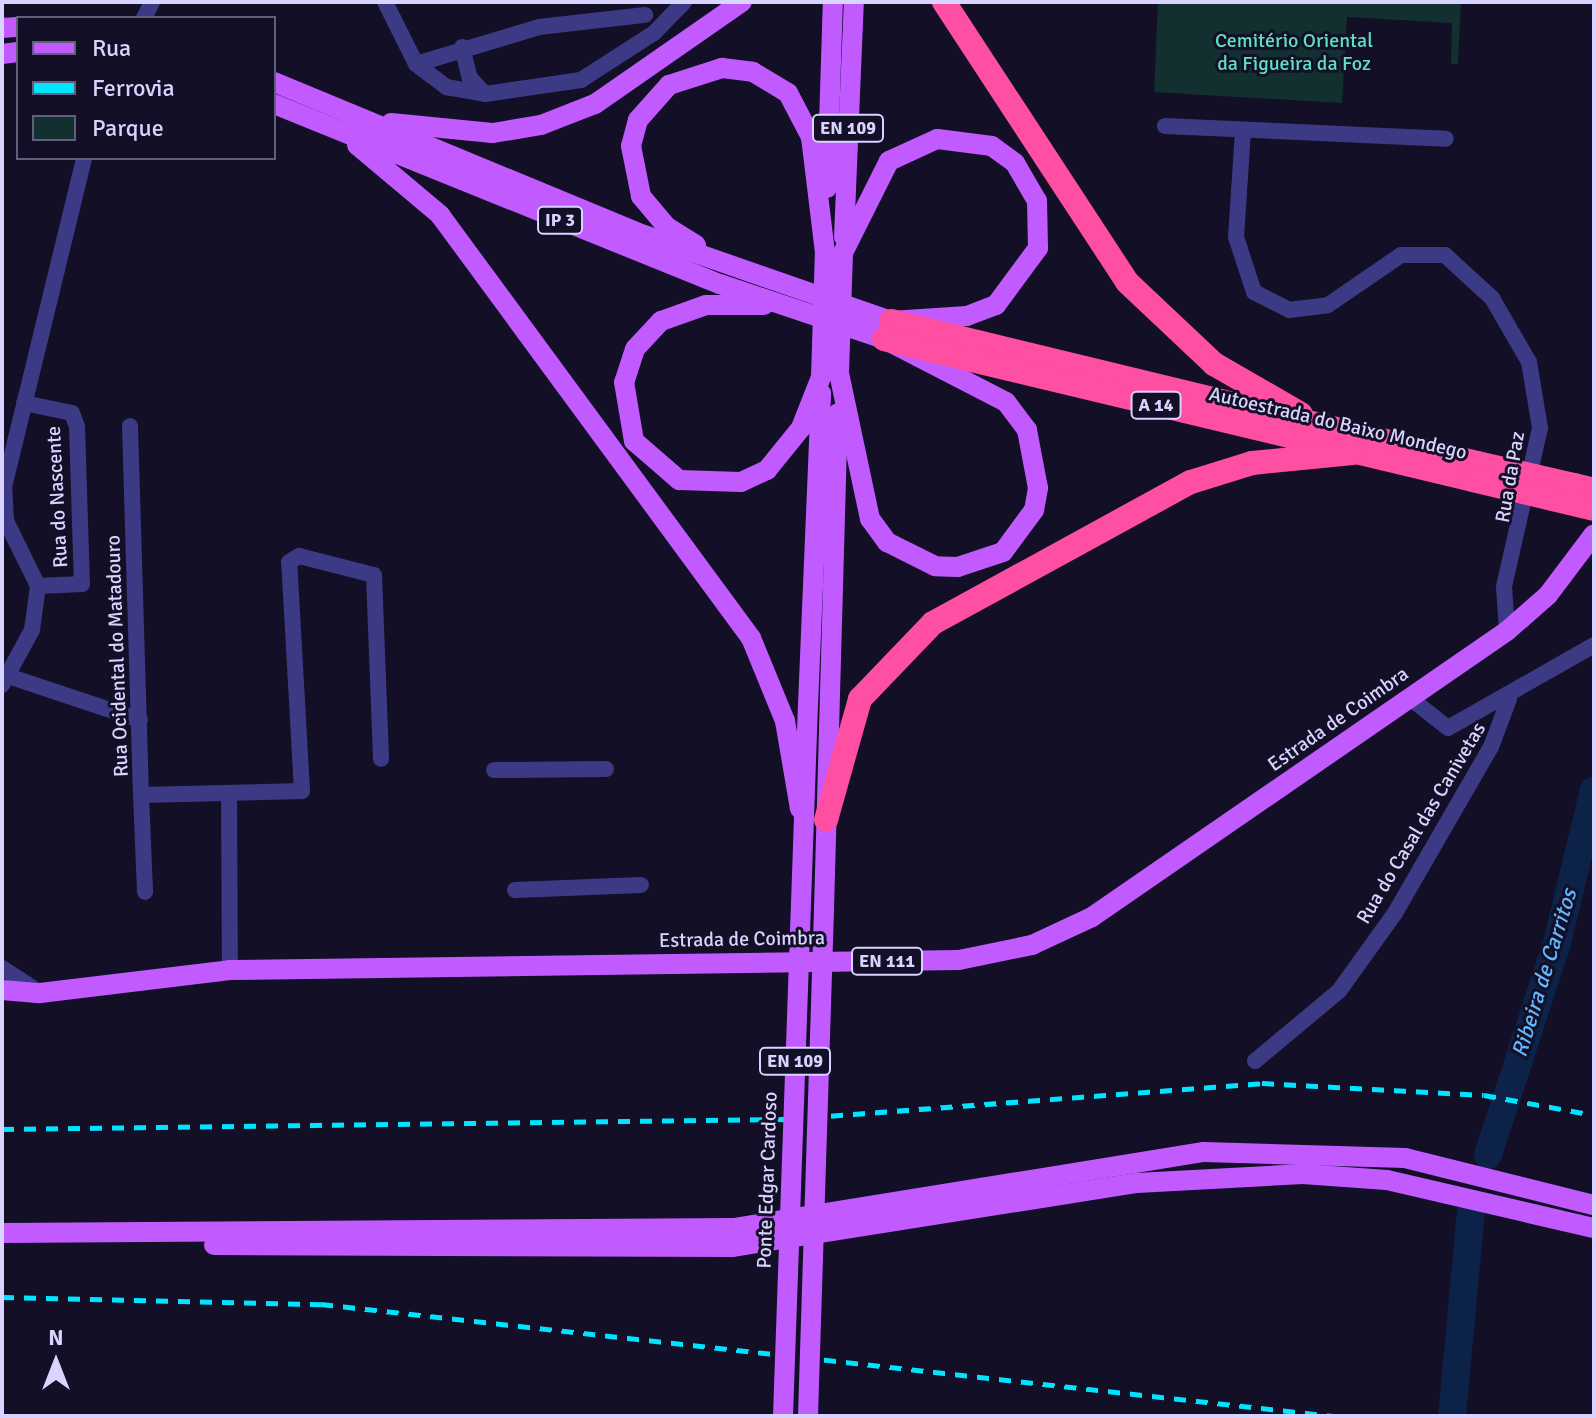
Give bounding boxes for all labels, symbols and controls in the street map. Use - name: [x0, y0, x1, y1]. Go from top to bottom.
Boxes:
- legend: [16, 16, 276, 160]
- park label: Cemitério Oriental da Figueira da Foz: [1215, 28, 1373, 75]
- text: Rua: [92, 33, 131, 63]
- text: Ferrovia: [92, 73, 175, 103]
- text: Parque: [92, 113, 164, 143]
- road number: EN 109: [812, 114, 884, 142]
- road number: IP 3: [536, 206, 584, 234]
- street label: Autoestrada do Baixo Mondego: [1207, 382, 1469, 464]
- road number: A 14: [1130, 391, 1182, 419]
- street label: Rua do Nascente: [41, 425, 73, 569]
- street label: Rua da Paz: [1490, 430, 1530, 524]
- street label: Rua Ocidental do Matadouro: [101, 535, 133, 777]
- street label: Estrada de Coimbra: [1263, 662, 1413, 776]
- street label: Rua do Casal das Canivetas: [1351, 718, 1491, 928]
- water label: Ribeira de Carritos: [1506, 886, 1582, 1060]
- street label: Estrada de Coimbra: [659, 926, 825, 952]
- road number: EN 111: [851, 947, 923, 975]
- road number: EN 109: [759, 1047, 831, 1075]
- street label: Ponte Edgar Cardoso: [752, 1091, 782, 1269]
- north arrow: [16, 1322, 96, 1402]
- text: N: [48, 1324, 64, 1351]

